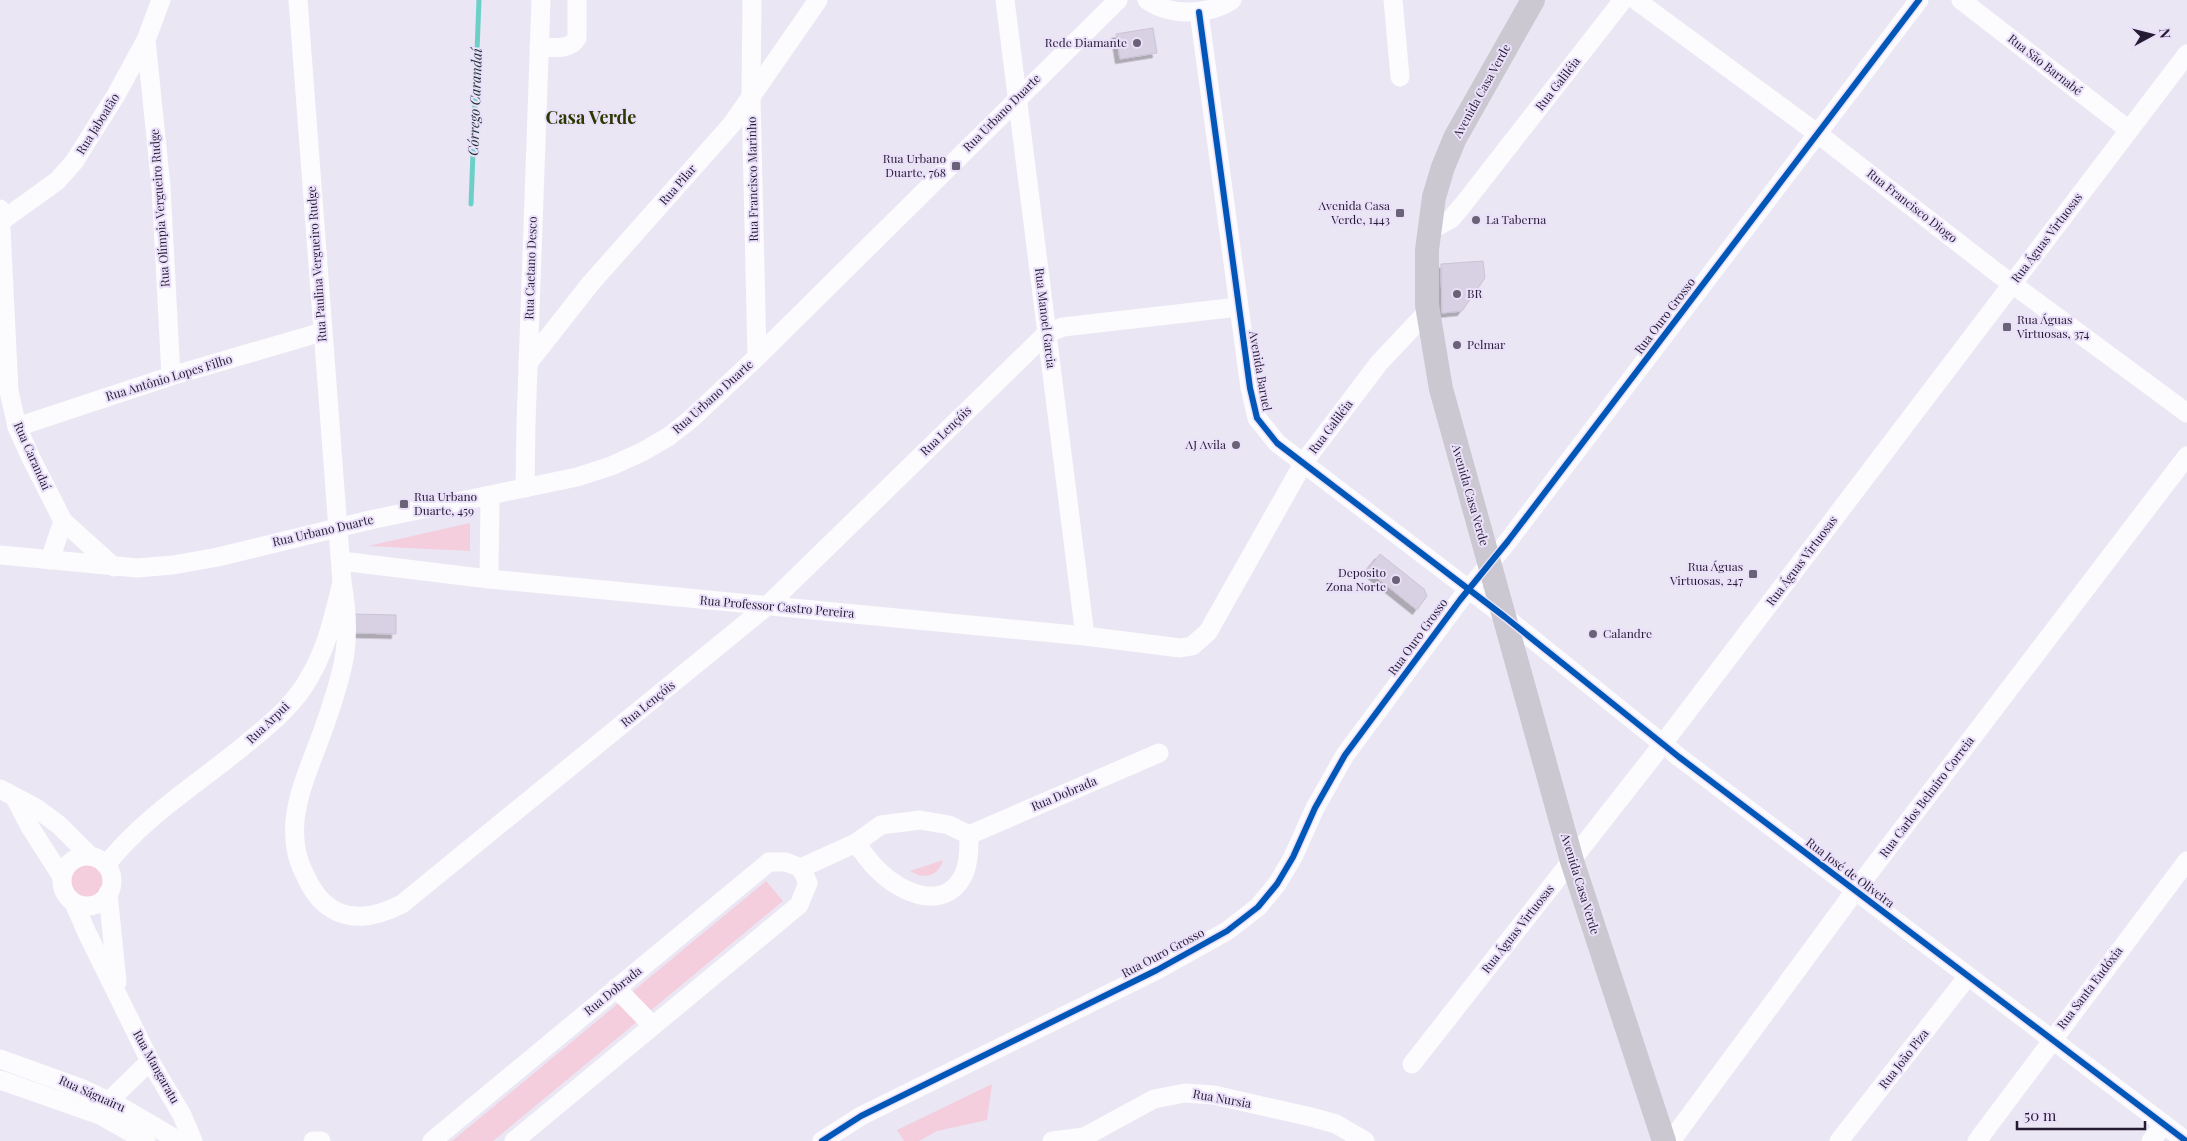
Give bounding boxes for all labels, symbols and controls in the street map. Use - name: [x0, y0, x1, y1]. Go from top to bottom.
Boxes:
- north arrow: [2127, 10, 2177, 60]
- text: N: [2155, 27, 2175, 40]
- street label: Rua São Barnabé: [2005, 30, 2086, 98]
- place label: Rede Diamante: [1045, 34, 1127, 50]
- marker: Rede Diamante: [1131, 37, 1143, 49]
- street label: Avenida Casa Verde: [1448, 41, 1514, 141]
- water label: Córrego Carandaí: [463, 46, 486, 156]
- street label: Rua Galiléia: [1531, 53, 1583, 113]
- street label: Rua Urbano Duarte: [959, 70, 1044, 155]
- street label: Rua Jaboatão: [72, 89, 123, 157]
- district label: Casa Verde: [546, 105, 636, 129]
- street label: Rua Francisco Marinho: [743, 116, 761, 242]
- street label: Rua Olímpia Vergueiro Rudge: [145, 128, 173, 288]
- place label: Rua Urbano Duarte, 768: [883, 150, 946, 180]
- street label: Rua Pilar: [655, 160, 700, 208]
- marker: Rua Urbano Duarte, 768: [950, 160, 962, 172]
- street label: Rua Francisco Diogo: [1864, 165, 1961, 246]
- street label: Rua Paulina Vergueiro Rudge: [303, 186, 329, 342]
- street label: Rua Águas Virtuosas: [2007, 189, 2085, 286]
- place label: Avenida Casa Verde, 1443: [1318, 197, 1390, 227]
- marker: Avenida Casa Verde, 1443: [1394, 207, 1406, 219]
- place label: La Taberna: [1486, 211, 1546, 227]
- marker: La Taberna: [1470, 214, 1482, 226]
- street label: Rua Caetano Desco: [520, 216, 540, 320]
- street label: Rua Manoel Garcia: [1032, 267, 1060, 369]
- street label: Rua Ouro Grosso: [1630, 274, 1698, 357]
- place label: BR: [1467, 285, 1482, 301]
- marker: BR: [1451, 288, 1463, 300]
- place label: Rua Águas Virtuosas, 374: [2016, 311, 2090, 341]
- marker: Rua Águas Virtuosas, 374: [2001, 321, 2013, 333]
- street label: Avenida Baruel: [1246, 328, 1276, 413]
- place label: Pelmar: [1467, 336, 1506, 352]
- marker: Pelmar: [1451, 339, 1463, 351]
- street label: Rua Antônio Lopes Filho: [104, 350, 234, 404]
- street label: Rua Urbano Duarte: [669, 356, 756, 437]
- street label: Rua Galiléia: [1305, 396, 1356, 457]
- street label: Rua Lençóis: [916, 402, 974, 459]
- street label: Rua Carandaí: [11, 419, 55, 493]
- place label: AJ Avila: [1185, 436, 1226, 452]
- marker: AJ Avila: [1230, 439, 1242, 451]
- street label: Avenida Casa Verde: [1449, 441, 1493, 547]
- place label: Rua Urbano Duarte, 459: [414, 488, 478, 518]
- marker: Rua Urbano Duarte, 459: [398, 498, 410, 510]
- street label: Rua Urbano Duarte: [271, 511, 375, 549]
- street label: Rua Águas Virtuosas: [1762, 512, 1840, 609]
- place label: Rua Águas Virtuosas, 247: [1669, 558, 1743, 588]
- place label: Deposito Zona Norte: [1326, 564, 1386, 594]
- marker: Rua Águas Virtuosas, 247: [1747, 568, 1759, 580]
- marker: Deposito Zona Norte: [1390, 574, 1402, 586]
- street label: Rua Professor Castro Pereira: [699, 591, 855, 621]
- street label: Rua Ouro Grosso: [1384, 594, 1451, 678]
- place label: Calandre: [1603, 625, 1652, 641]
- marker: Calandre: [1587, 628, 1599, 640]
- street label: Rua Lençóis: [617, 677, 678, 730]
- street label: Rua Arpui: [242, 698, 292, 747]
- street label: Rua Carlos Belmiro Correia: [1875, 733, 1977, 860]
- street label: Rua Dobrada: [1028, 772, 1099, 814]
- street label: Avenida Casa Verde: [1558, 830, 1604, 936]
- street label: Rua José de Oliveira: [1803, 834, 1898, 911]
- street label: Rua Águas Virtuosas: [1477, 881, 1557, 976]
- street label: Rua Ouro Grosso: [1118, 923, 1207, 981]
- street label: Rua Santa Eudóxia: [2053, 943, 2126, 1032]
- street label: Rua Dobrada: [580, 962, 645, 1018]
- street label: Rua João Piza: [1875, 1025, 1932, 1092]
- street label: Rua Mangaratu: [130, 1027, 184, 1106]
- street label: Rua Ságuairu: [57, 1071, 128, 1115]
- street label: Rua Nursia: [1192, 1085, 1253, 1111]
- scale bar: [2017, 1098, 2144, 1130]
- text: 50 m: [2024, 1105, 2057, 1125]

